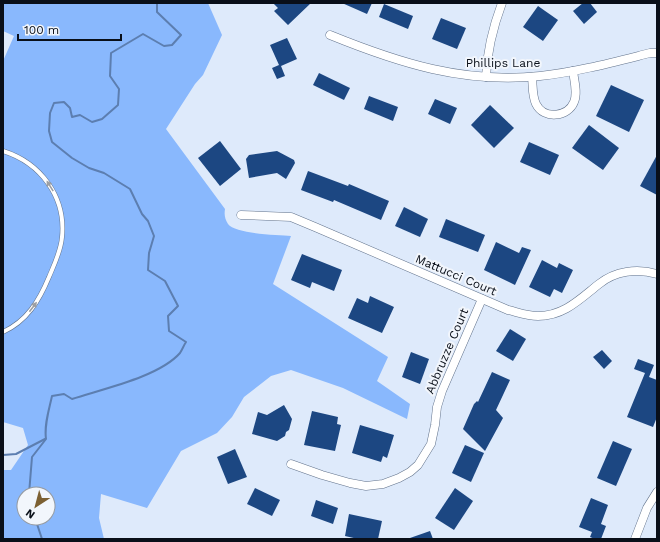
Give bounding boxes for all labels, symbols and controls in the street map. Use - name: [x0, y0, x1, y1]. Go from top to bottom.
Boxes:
- scale bar: [18, 16, 121, 42]
- text: 100 m: [24, 23, 59, 37]
- street label: Phillips Lane: [466, 56, 540, 70]
- one-way arrow: [46, 181, 54, 192]
- street label: Mattucci Court: [413, 252, 499, 298]
- one-way arrow: [28, 302, 37, 313]
- street label: Abbruzze Court: [423, 306, 471, 396]
- north arrow: [16, 486, 56, 526]
- text: N: [23, 506, 38, 521]

